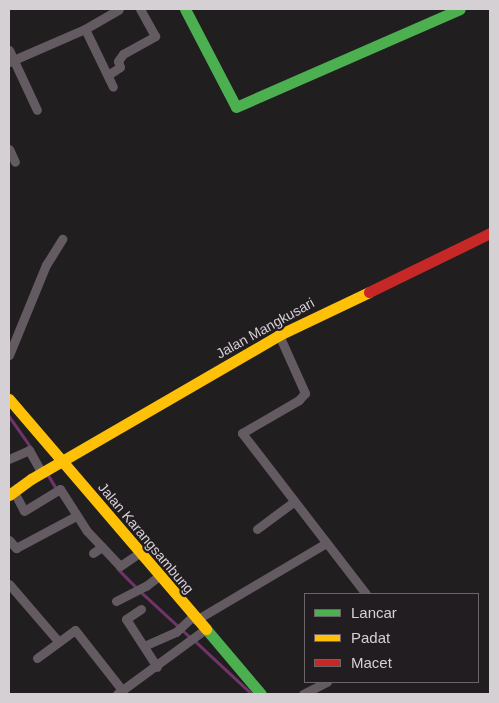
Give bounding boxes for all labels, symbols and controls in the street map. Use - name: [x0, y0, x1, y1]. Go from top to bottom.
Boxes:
- street label: Jalan Mangkusari: [213, 294, 317, 362]
- street label: Jalan Karangsambung: [95, 479, 197, 597]
- legend: [304, 593, 479, 683]
- text: Lancar: [351, 604, 397, 621]
- text: Padat: [351, 629, 390, 646]
- text: Macet: [351, 654, 392, 671]

